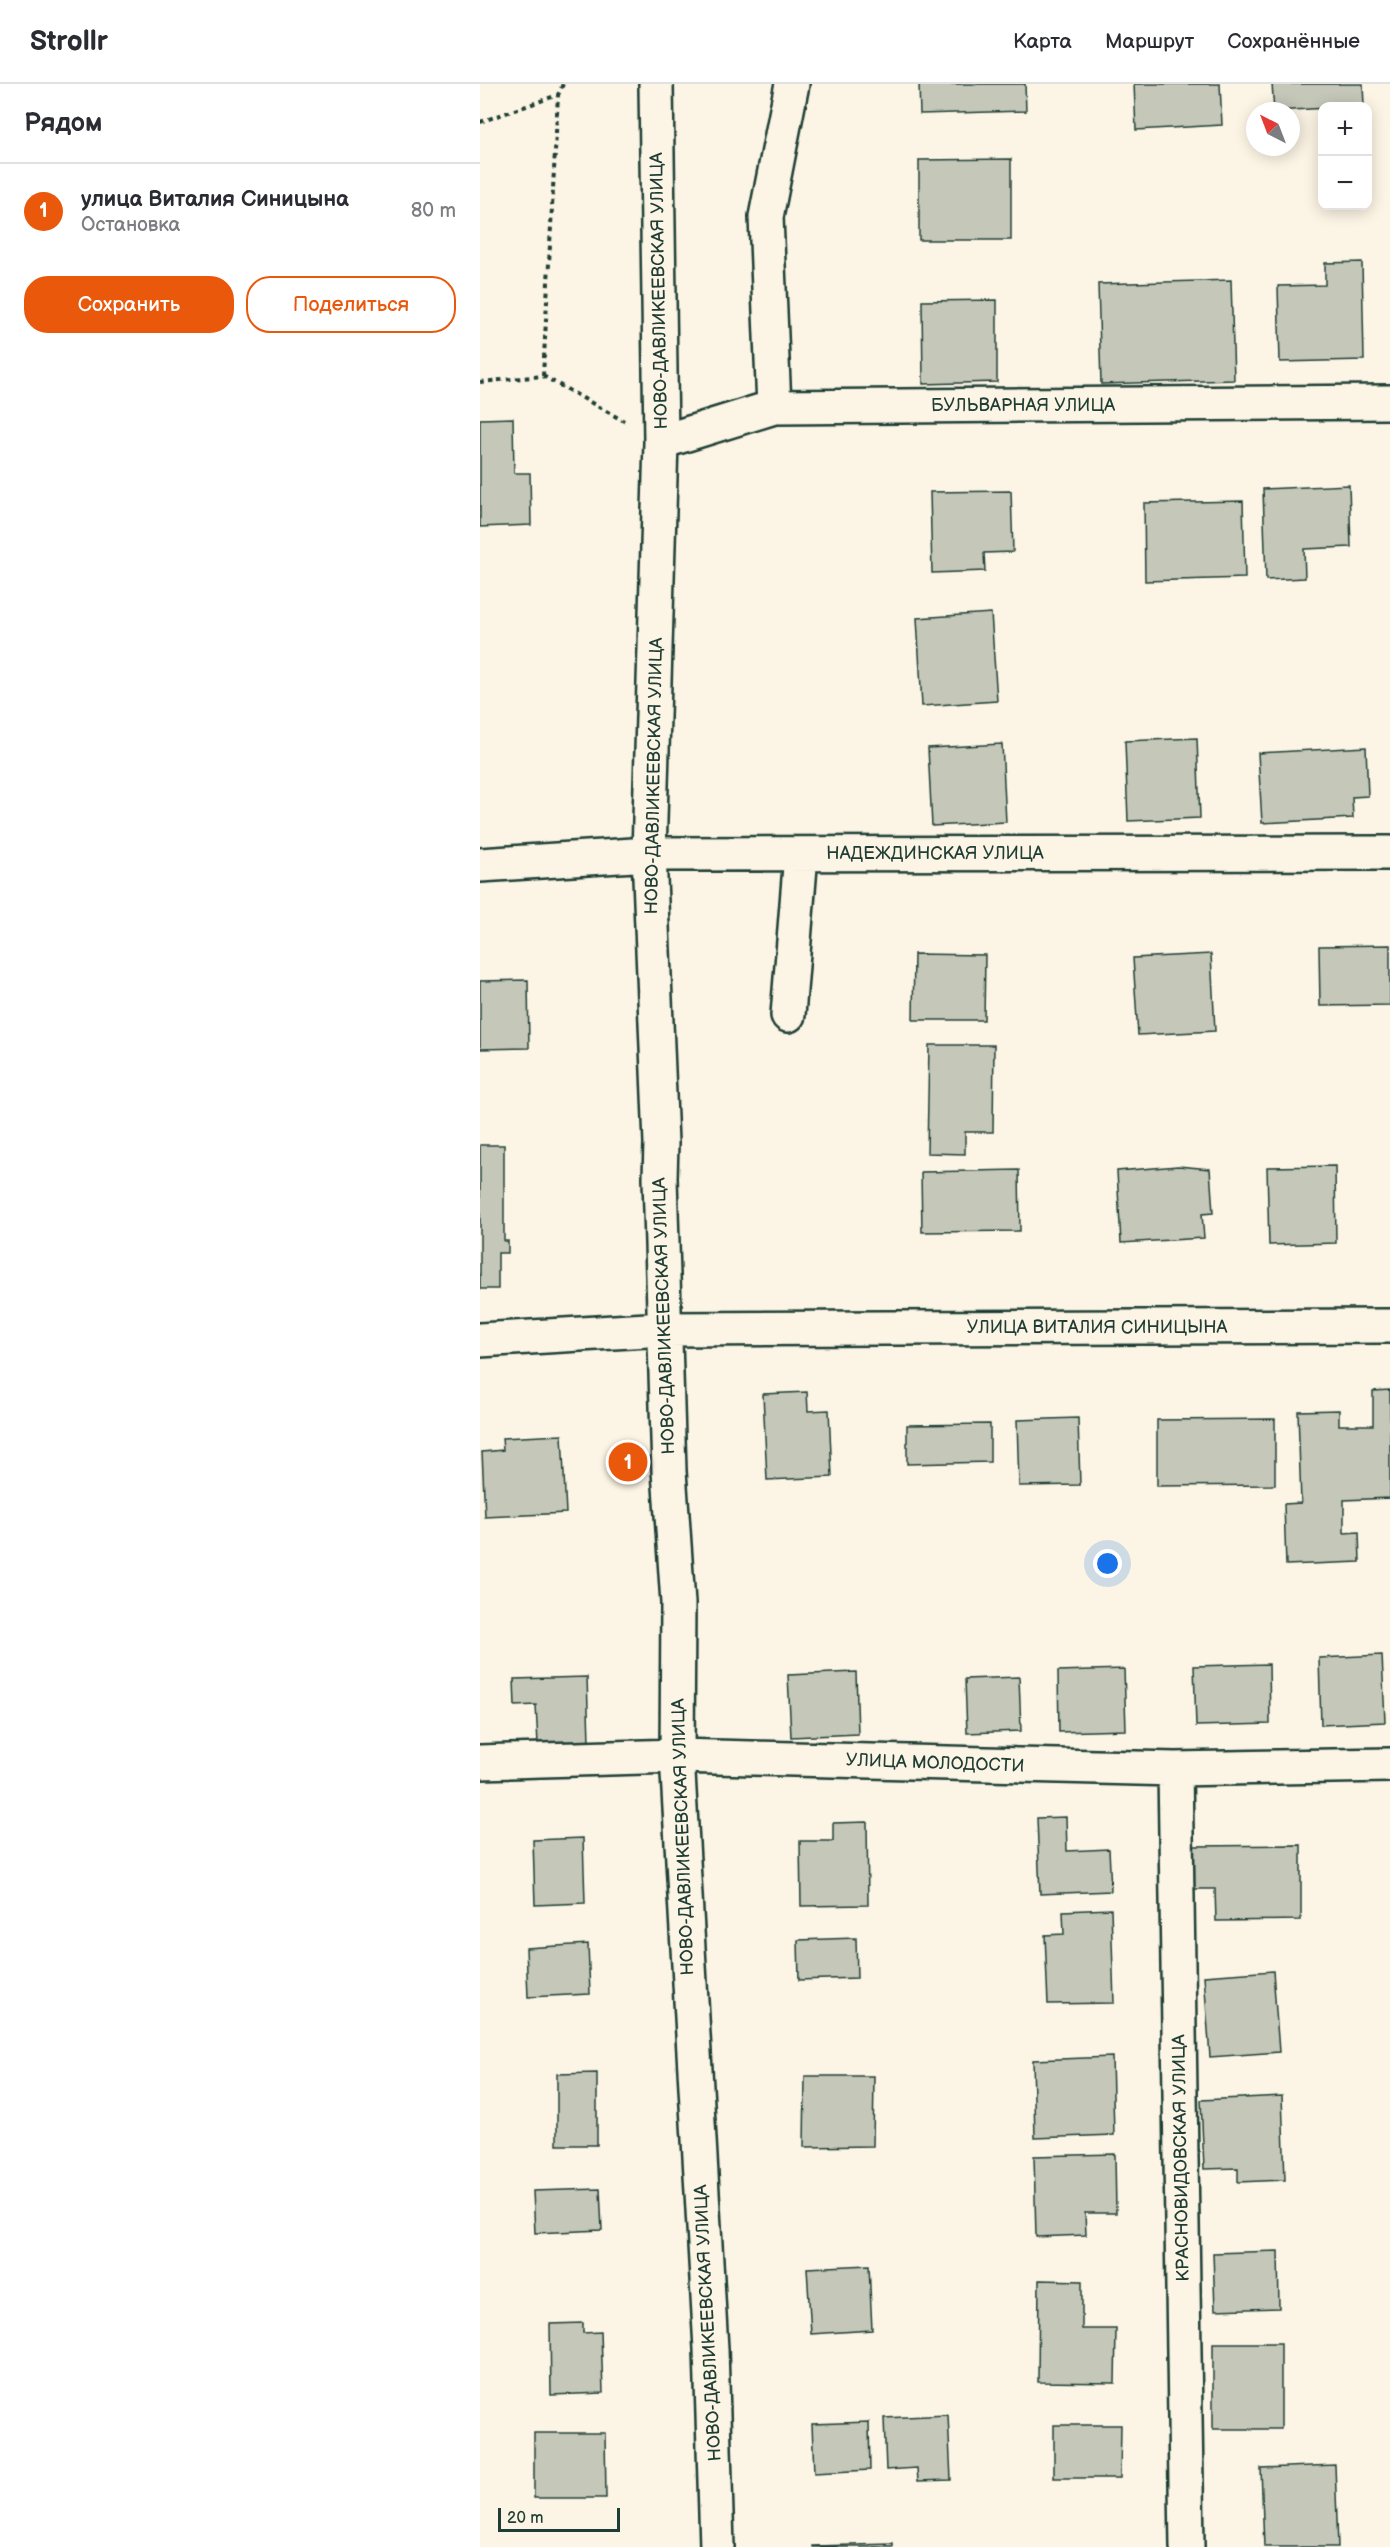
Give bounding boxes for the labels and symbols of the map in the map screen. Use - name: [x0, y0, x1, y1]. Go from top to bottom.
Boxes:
- north arrow: [1246, 102, 1300, 156]
- street label: НОВО-ДАВЛИКЕЕВСКАЯ УЛИЦА: [646, 152, 672, 430]
- street label: БУЛЬВАРНАЯ УЛИЦА: [931, 395, 1115, 416]
- street label: НОВО-ДАВЛИКЕЕВСКАЯ УЛИЦА: [641, 637, 667, 915]
- street label: НАДЕЖДИНСКАЯ УЛИЦА: [826, 843, 1044, 864]
- street label: НОВО-ДАВЛИКЕЕВСКАЯ УЛИЦА: [649, 1177, 679, 1455]
- street label: УЛИЦА ВИТАЛИЯ СИНИЦЫНА: [967, 1317, 1228, 1338]
- pin: 1: [608, 1440, 648, 1484]
- your location: [1093, 1549, 1122, 1578]
- street label: НОВО-ДАВЛИКЕЕВСКАЯ УЛИЦА: [668, 1698, 698, 1976]
- street label: УЛИЦА МОЛОДОСТИ: [845, 1749, 1025, 1777]
- street label: КРАСНОВИДОВСКАЯ УЛИЦА: [1168, 2034, 1194, 2282]
- street label: НОВО-ДАВЛИКЕЕВСКАЯ УЛИЦА: [690, 2184, 726, 2462]
- scale bar: [498, 2505, 620, 2532]

